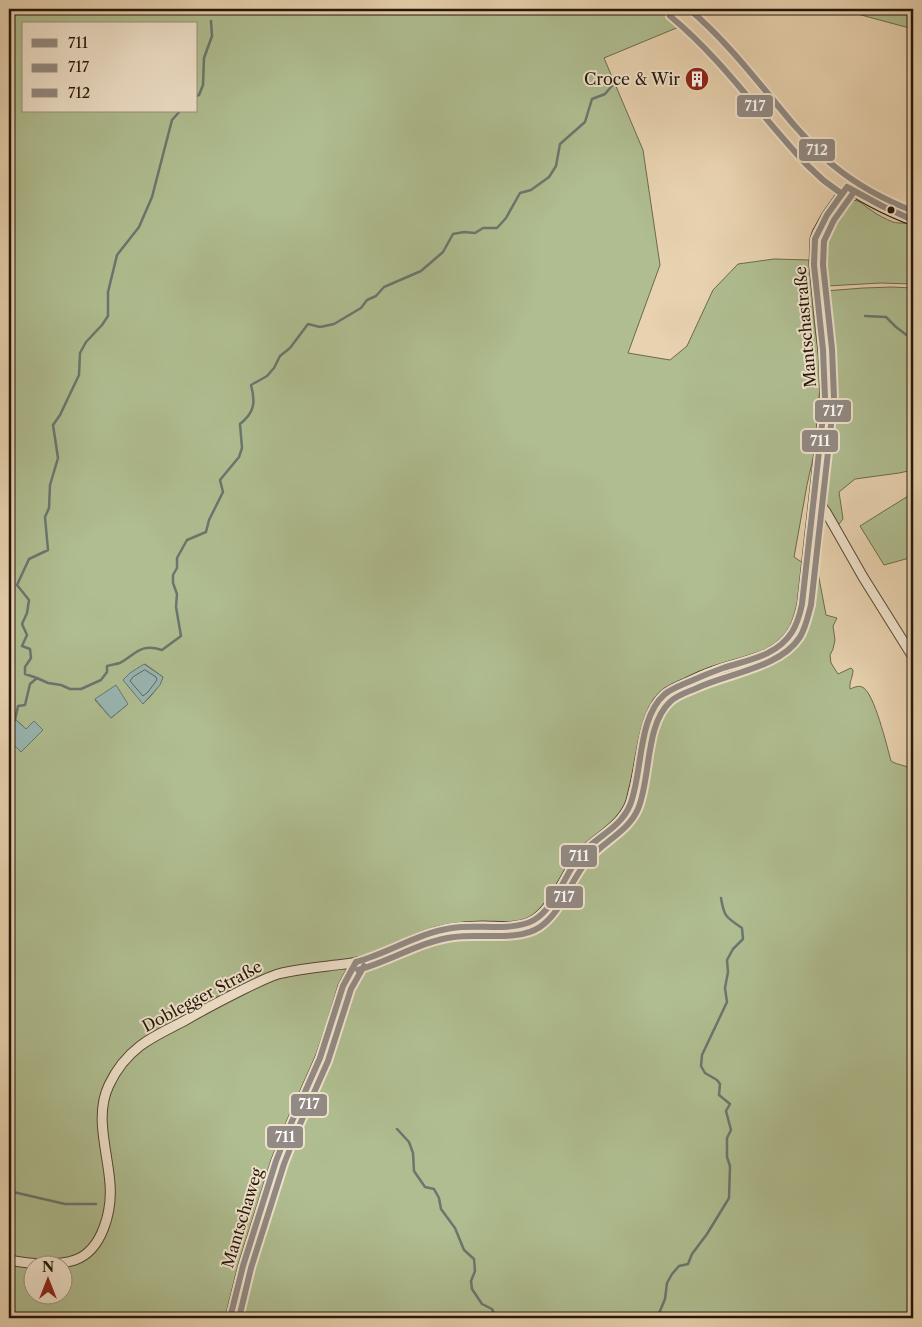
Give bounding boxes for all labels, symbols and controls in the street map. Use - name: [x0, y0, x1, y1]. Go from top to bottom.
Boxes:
- legend: [22, 22, 198, 112]
- text: 711: [68, 33, 89, 52]
- text: 717: [68, 57, 90, 76]
- building icon: Croce & Wir: [684, 66, 710, 92]
- place label: Croce & Wir: [584, 69, 680, 89]
- text: 712: [68, 83, 90, 102]
- line badge: 717: [736, 94, 774, 118]
- text: 717: [745, 97, 766, 115]
- line badge: 712: [798, 138, 836, 162]
- text: 712: [806, 141, 828, 159]
- unlabelled marker: [886, 205, 896, 215]
- street label: Mantschastraße: [790, 265, 820, 388]
- line badge: 717: [814, 399, 852, 423]
- text: 717: [823, 402, 844, 420]
- line badge: 711: [801, 429, 839, 453]
- text: 711: [810, 432, 831, 450]
- line badge: 711: [560, 844, 598, 868]
- text: 711: [569, 847, 590, 865]
- line badge: 717: [545, 885, 584, 909]
- text: 717: [554, 888, 575, 906]
- street label: Doblegger Straße: [139, 956, 265, 1036]
- line badge: 717: [290, 1093, 328, 1117]
- text: 717: [299, 1095, 320, 1113]
- line badge: 711: [266, 1125, 304, 1149]
- text: 711: [275, 1128, 296, 1146]
- street label: Mantschaweg: [217, 1165, 267, 1271]
- north arrow: [22, 1254, 72, 1304]
- text: N: [42, 1258, 54, 1276]

